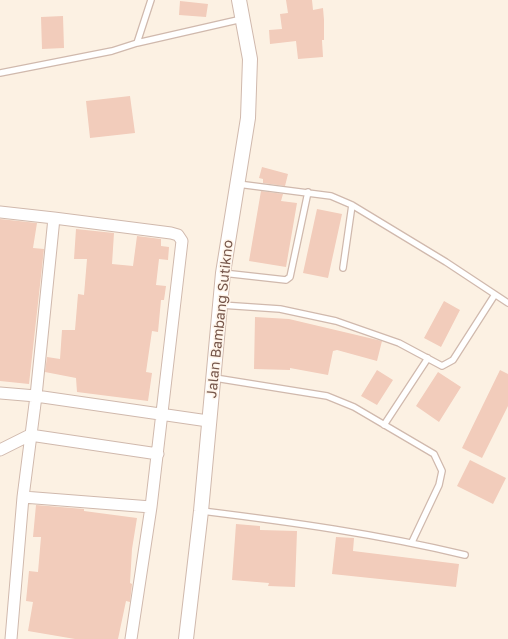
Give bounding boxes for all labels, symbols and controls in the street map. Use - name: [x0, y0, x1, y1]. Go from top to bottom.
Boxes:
- street label: Jalan Bambang Sutikno: [203, 239, 237, 399]

